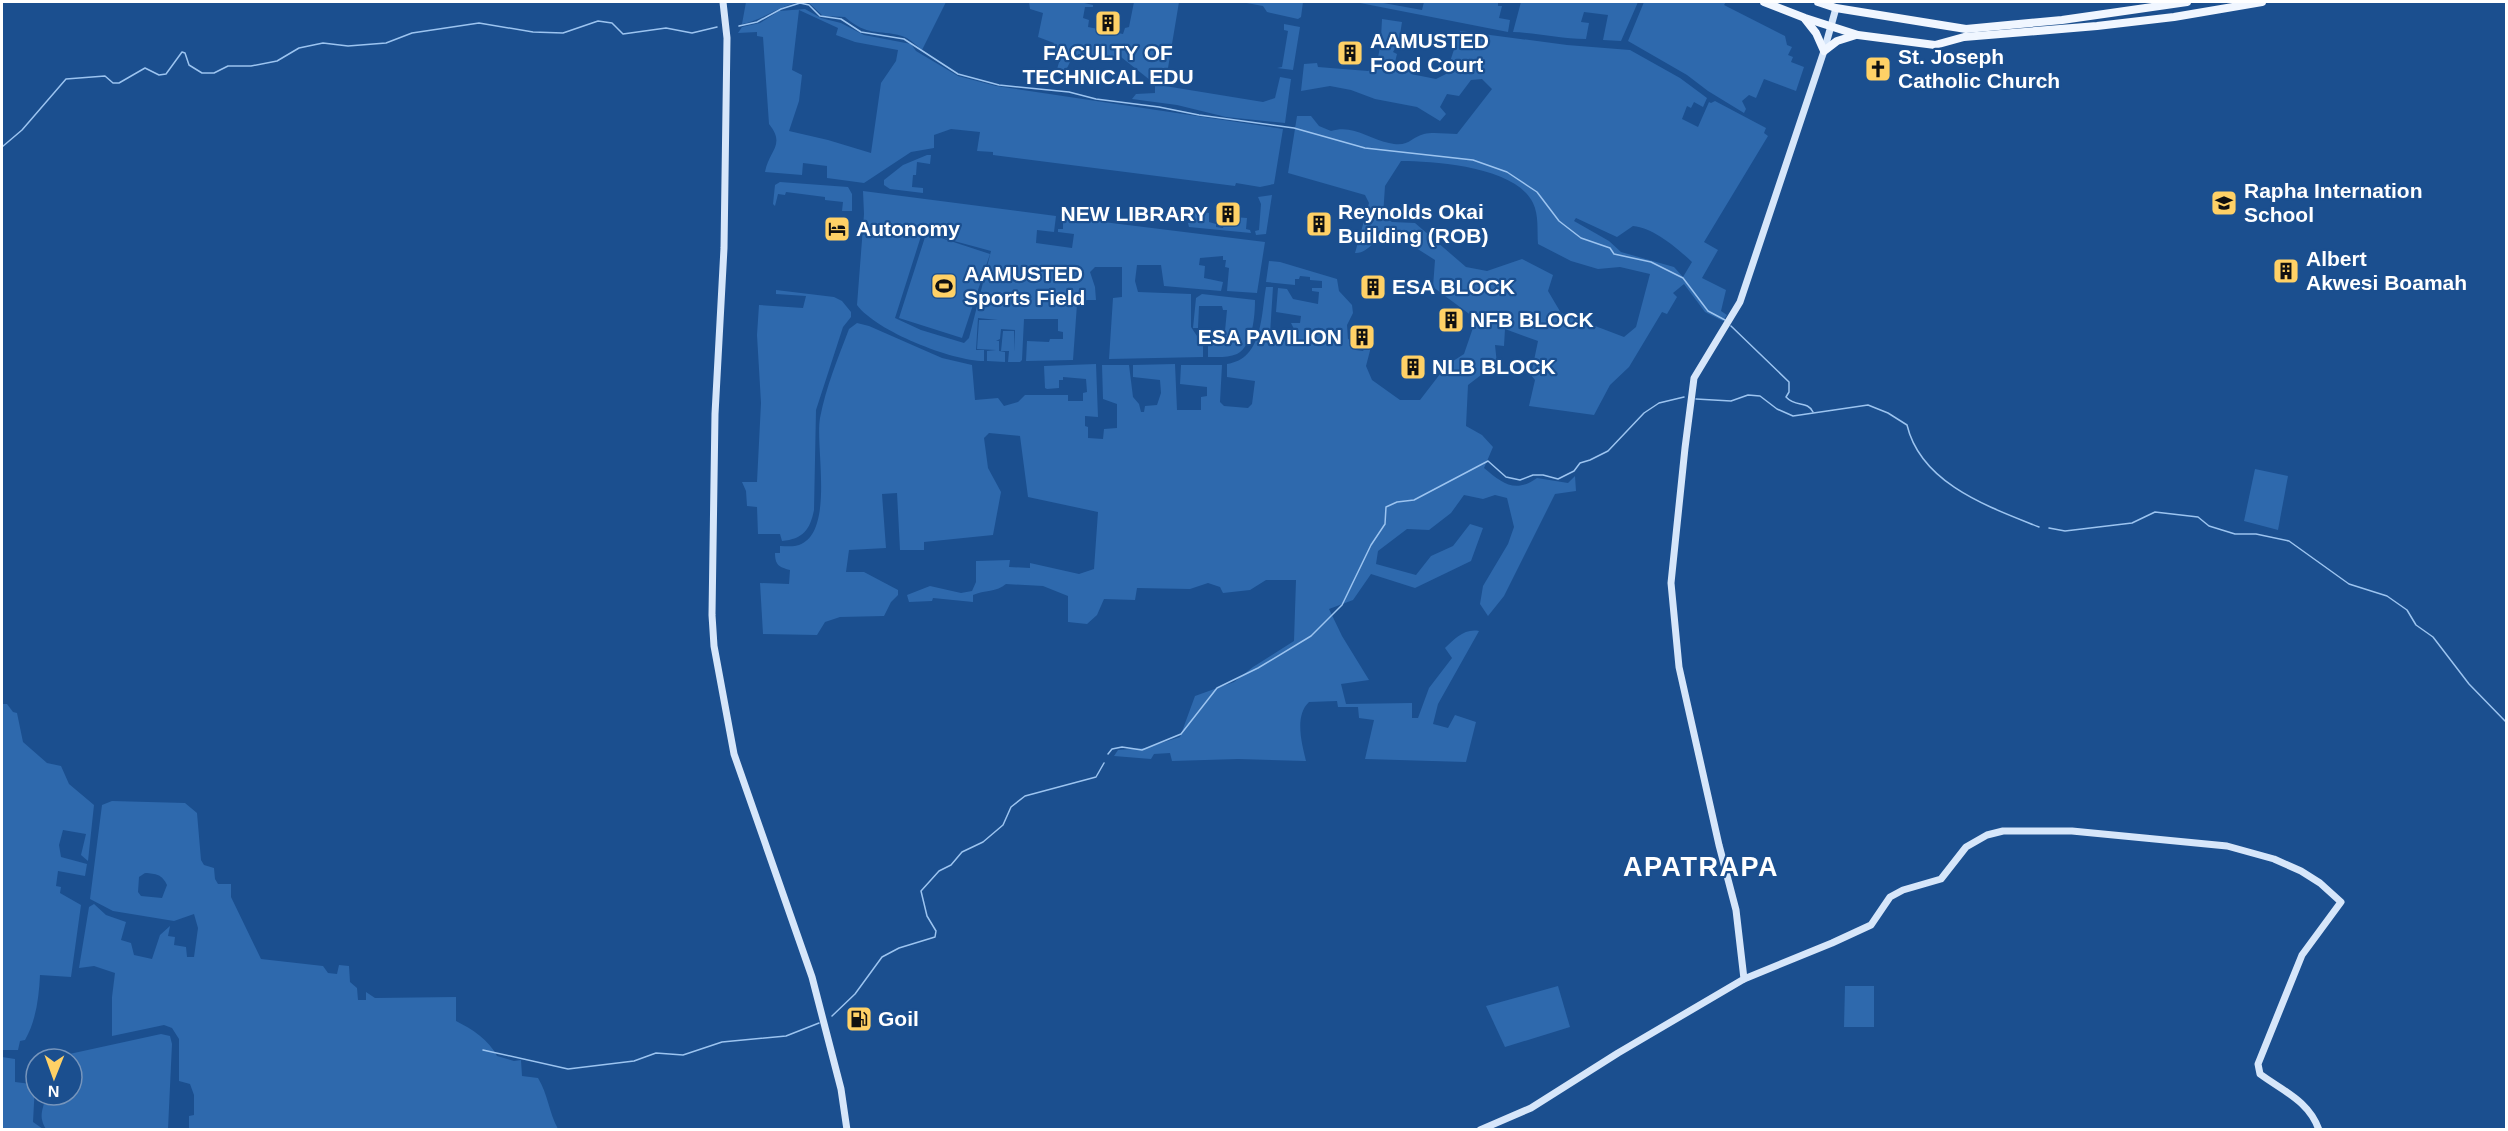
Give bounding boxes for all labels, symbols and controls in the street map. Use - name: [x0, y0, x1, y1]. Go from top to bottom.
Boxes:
- building icon: FACULTY OF TECHNICAL EDU: [1093, 8, 1123, 38]
- place label: AAMUSTED Food Court: [1370, 29, 1489, 76]
- building icon: AAMUSTED Food Court: [1335, 38, 1365, 68]
- place label: FACULTY OF TECHNICAL EDU: [1022, 41, 1194, 88]
- place label: St. Joseph Catholic Church: [1898, 45, 2060, 92]
- church icon: St. Joseph Catholic Church: [1863, 54, 1893, 84]
- place label: Rapha Internation School: [2244, 179, 2423, 226]
- school or university icon: Rapha Internation School: [2209, 188, 2239, 218]
- building icon: NEW LIBRARY: [1213, 199, 1243, 229]
- place label: Reynolds Okai Building (ROB): [1338, 200, 1488, 247]
- place label: NEW LIBRARY: [1061, 202, 1208, 225]
- building icon: Reynolds Okai Building (ROB): [1304, 209, 1334, 239]
- hotel icon: Autonomy: [822, 214, 852, 244]
- place label: Autonomy: [856, 217, 960, 240]
- place label: Albert Akwesi Boamah: [2306, 247, 2467, 294]
- building icon: Albert Akwesi Boamah: [2271, 256, 2301, 286]
- place label: AAMUSTED Sports Field: [964, 262, 1085, 309]
- sports icon: AAMUSTED Sports Field: [929, 271, 959, 301]
- building icon: ESA BLOCK: [1358, 272, 1388, 302]
- place label: ESA BLOCK: [1392, 275, 1515, 298]
- building icon: NFB BLOCK: [1436, 305, 1466, 335]
- place label: NFB BLOCK: [1470, 308, 1594, 331]
- building icon: ESA PAVILION: [1347, 322, 1377, 352]
- place label: ESA PAVILION: [1198, 325, 1342, 348]
- building icon: NLB BLOCK: [1398, 352, 1428, 382]
- place label: NLB BLOCK: [1432, 355, 1556, 378]
- district label: APATRAPA: [1623, 852, 1779, 882]
- fuel station icon: Goil: [844, 1004, 874, 1034]
- place label: Goil: [878, 1007, 919, 1030]
- north arrow: [24, 1047, 84, 1107]
- text: N: [48, 1083, 60, 1100]

